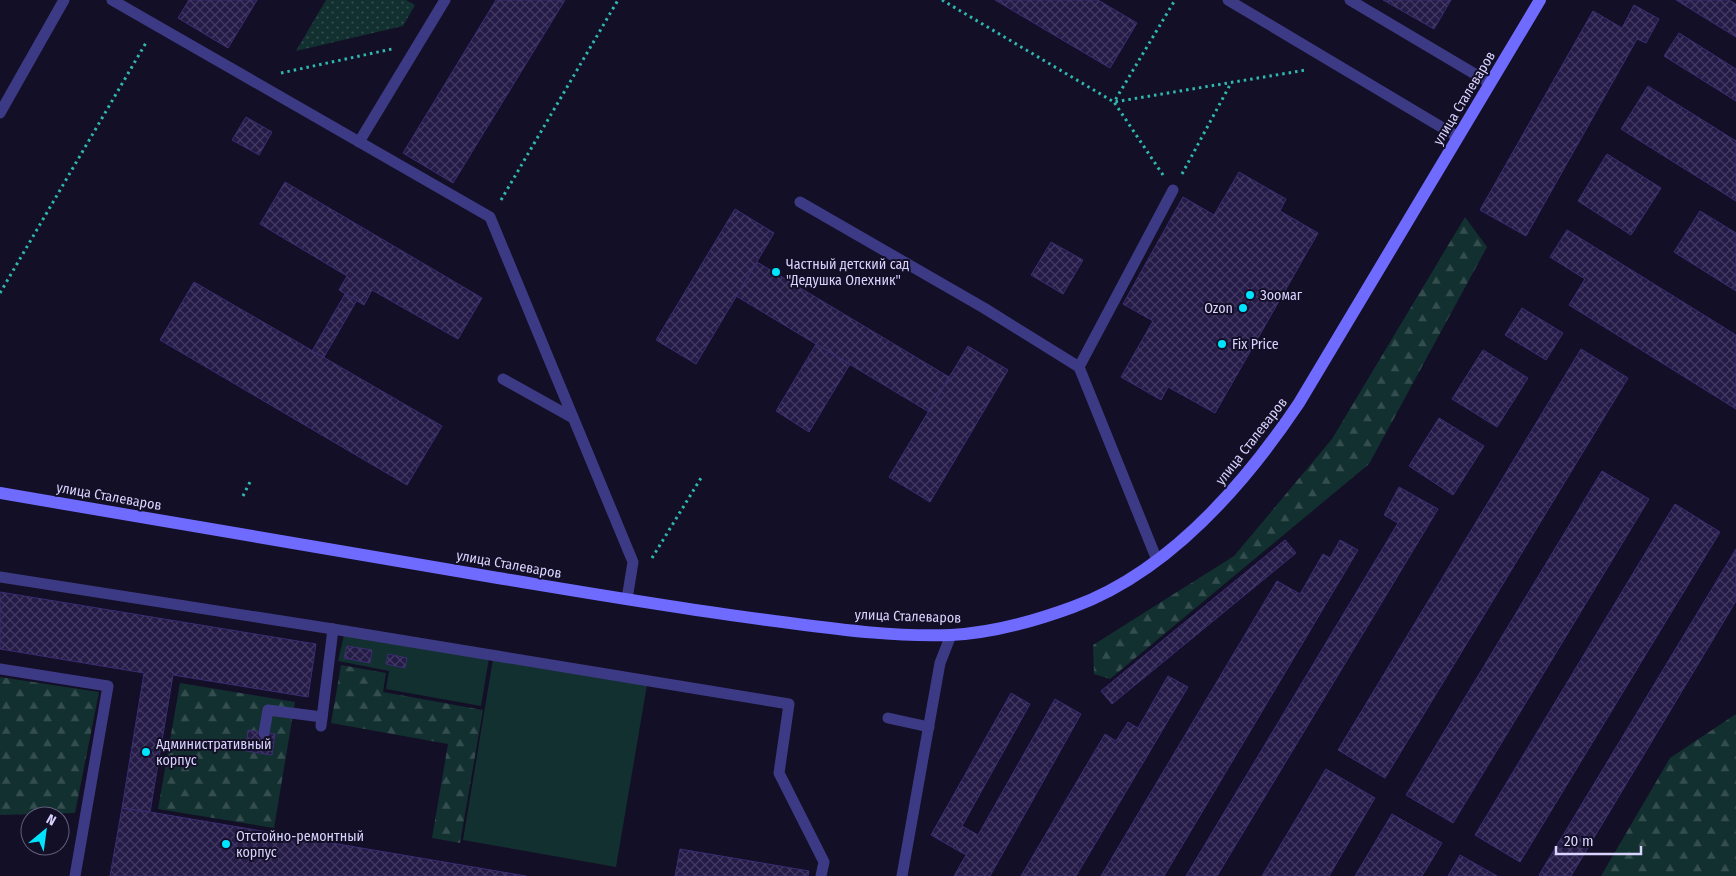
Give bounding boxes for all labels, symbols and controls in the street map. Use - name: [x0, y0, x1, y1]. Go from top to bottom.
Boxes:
- street label: улица Сталеваров: [1430, 48, 1499, 148]
- place label: Частный детский сад "Дедушка Олехник": [786, 256, 909, 289]
- marker: Частный детский сад "Дедушка Олехник": [770, 266, 782, 278]
- place label: Зоомаг: [1260, 287, 1303, 304]
- marker: Зоомаг: [1244, 289, 1256, 301]
- place label: Ozon: [1204, 300, 1233, 317]
- marker: Ozon: [1237, 302, 1249, 314]
- place label: Fix Price: [1232, 336, 1279, 353]
- marker: Fix Price: [1216, 338, 1228, 350]
- street label: улица Сталеваров: [1212, 394, 1291, 489]
- street label: улица Сталеваров: [55, 479, 163, 514]
- street label: улица Сталеваров: [455, 547, 563, 582]
- street label: улица Сталеваров: [854, 606, 962, 627]
- place label: Административный корпус: [156, 736, 272, 769]
- marker: Административный корпус: [140, 746, 152, 758]
- north arrow: [20, 806, 70, 856]
- text: N: [43, 811, 59, 830]
- scale bar: [1556, 824, 1641, 856]
- place label: Отстойно-ремонтный корпус: [236, 828, 364, 861]
- text: 20 m: [1564, 832, 1594, 850]
- marker: Отстойно-ремонтный корпус: [220, 838, 232, 850]

